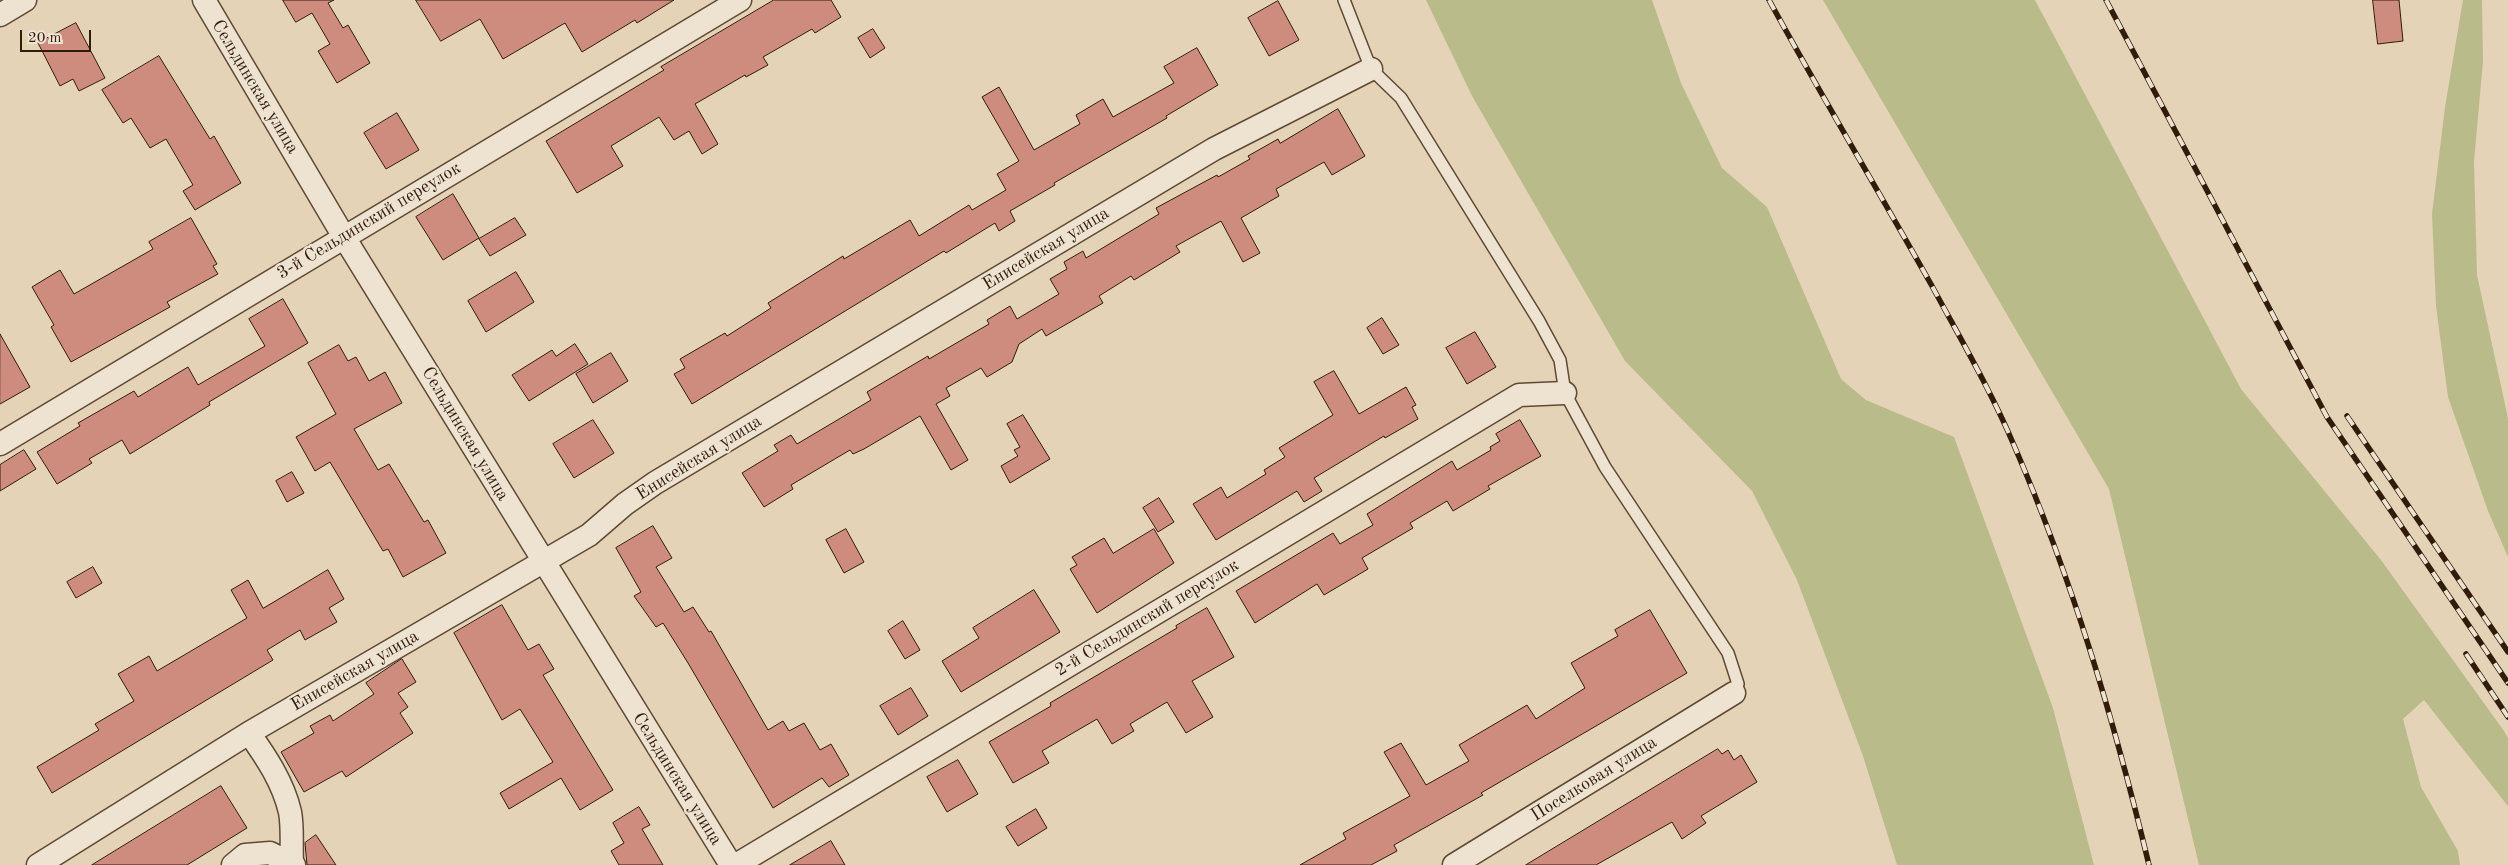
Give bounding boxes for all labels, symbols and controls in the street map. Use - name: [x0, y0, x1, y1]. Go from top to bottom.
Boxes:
- street label: Сельдинская улица: [206, 16, 304, 158]
- scale bar: [22, 20, 94, 52]
- text: 20 m: [28, 31, 62, 46]
- street label: 3-й Сельдинский переулок: [273, 158, 465, 284]
- street label: Енисейская улица: [979, 203, 1113, 295]
- street label: Сельдинская улица: [416, 363, 514, 505]
- street label: Енисейская улица: [632, 411, 766, 505]
- street label: 2-й Сельдинский переулок: [1051, 555, 1243, 681]
- street label: Енисейская улица: [287, 626, 423, 716]
- street label: Сельдинская улица: [627, 709, 727, 849]
- street label: Поселковая улица: [1527, 732, 1661, 826]

